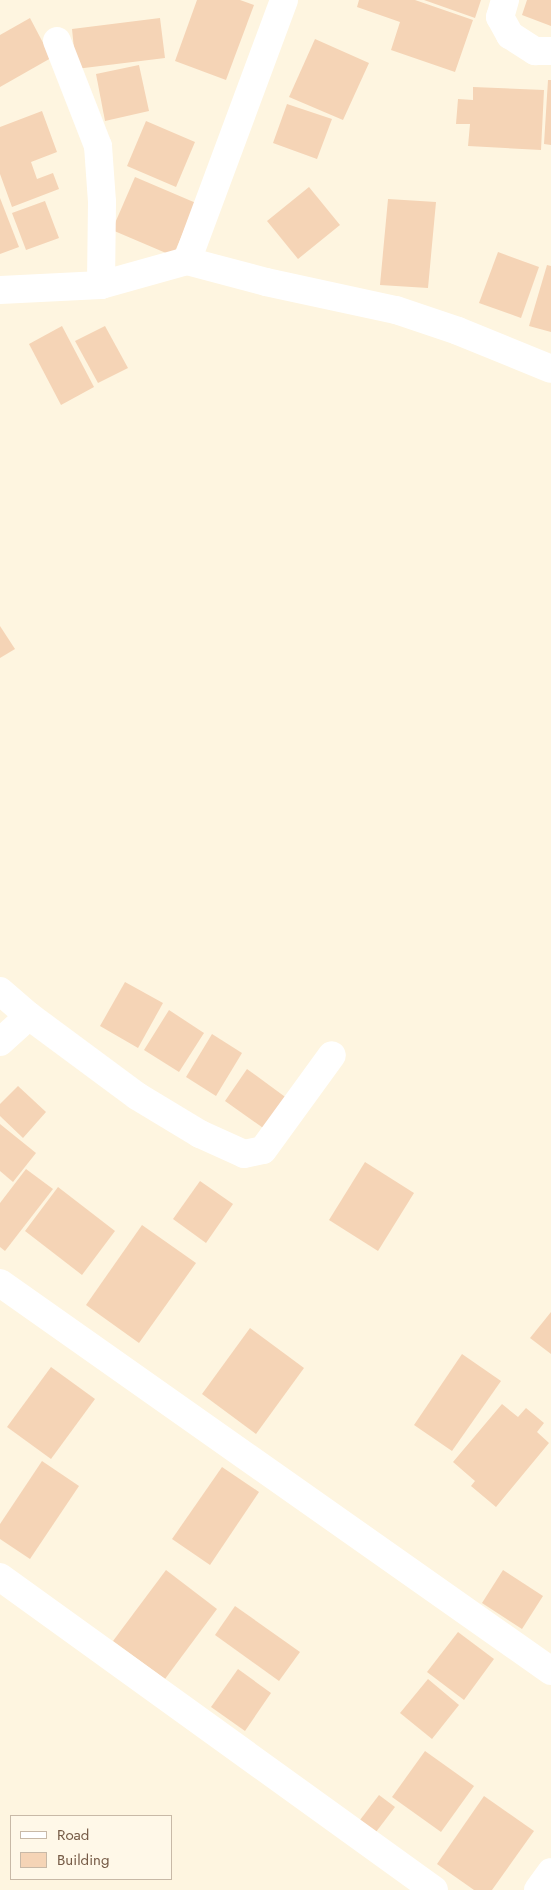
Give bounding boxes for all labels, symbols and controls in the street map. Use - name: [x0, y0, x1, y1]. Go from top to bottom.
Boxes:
- legend: [10, 1815, 172, 1880]
- text: Road: [57, 1824, 89, 1846]
- text: Building: [57, 1849, 109, 1871]

